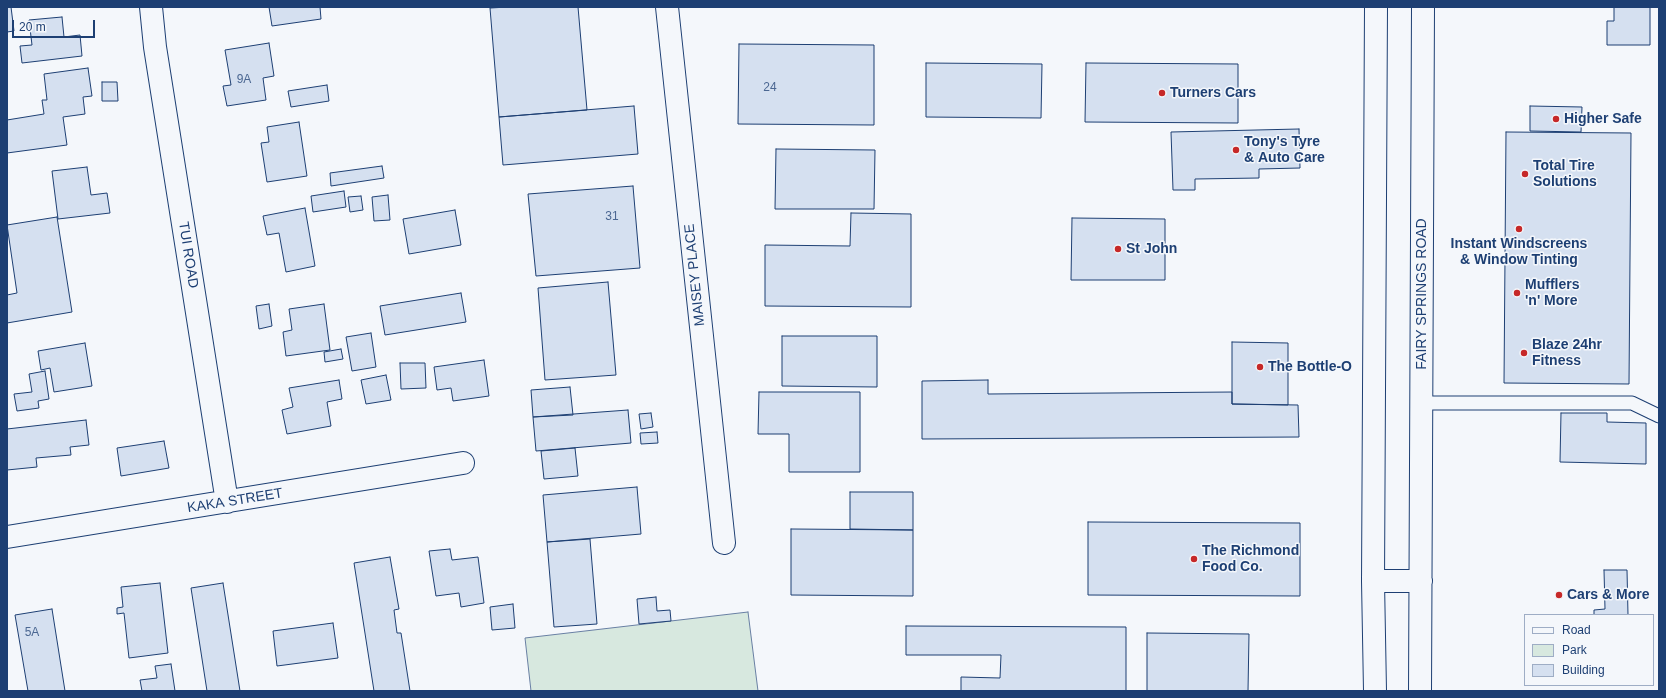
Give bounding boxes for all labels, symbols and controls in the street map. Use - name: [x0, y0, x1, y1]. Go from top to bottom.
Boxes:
- scale bar: [14, 12, 97, 38]
- text: 20 m: [19, 20, 46, 34]
- house number: 9A: [237, 73, 251, 87]
- house number: 24: [763, 81, 777, 95]
- place label: Turners Cars: [1170, 85, 1256, 101]
- marker: Turners Cars: [1157, 88, 1167, 98]
- place label: Higher Safe: [1564, 111, 1642, 127]
- marker: Higher Safe: [1551, 114, 1561, 124]
- place label: Tony's Tyre & Auto Care: [1244, 134, 1325, 166]
- marker: Tony's Tyre & Auto Care: [1231, 145, 1241, 155]
- place label: Total Tire Solutions: [1533, 158, 1597, 190]
- marker: Total Tire Solutions: [1520, 169, 1530, 179]
- house number: 31: [605, 210, 619, 224]
- street label: FAIRY SPRINGS ROAD: [1414, 218, 1430, 370]
- street label: TUI ROAD: [174, 221, 202, 289]
- street label: MAISEY PLACE: [681, 223, 709, 327]
- marker: Instant Windscreens & Window Tinting: [1514, 224, 1524, 234]
- place label: Instant Windscreens & Window Tinting: [1451, 236, 1587, 268]
- place label: St John: [1126, 241, 1177, 257]
- marker: St John: [1113, 244, 1123, 254]
- place label: Mufflers 'n' More: [1525, 277, 1579, 310]
- marker: Mufflers 'n' More: [1512, 288, 1522, 298]
- place label: Blaze 24hr Fitness: [1532, 337, 1602, 370]
- marker: Blaze 24hr Fitness: [1519, 348, 1529, 358]
- place label: The Bottle-O: [1268, 359, 1352, 375]
- marker: The Bottle-O: [1255, 362, 1265, 372]
- street label: KAKA STREET: [186, 485, 284, 517]
- place label: The Richmond Food Co.: [1202, 543, 1299, 576]
- marker: The Richmond Food Co.: [1189, 554, 1199, 564]
- place label: Cars & More: [1567, 587, 1649, 603]
- marker: Cars & More: [1554, 590, 1564, 600]
- legend: [1524, 614, 1654, 686]
- text: Road: [1562, 623, 1591, 637]
- house number: 5A: [25, 626, 39, 640]
- text: Park: [1562, 643, 1587, 657]
- text: Building: [1562, 663, 1605, 677]

